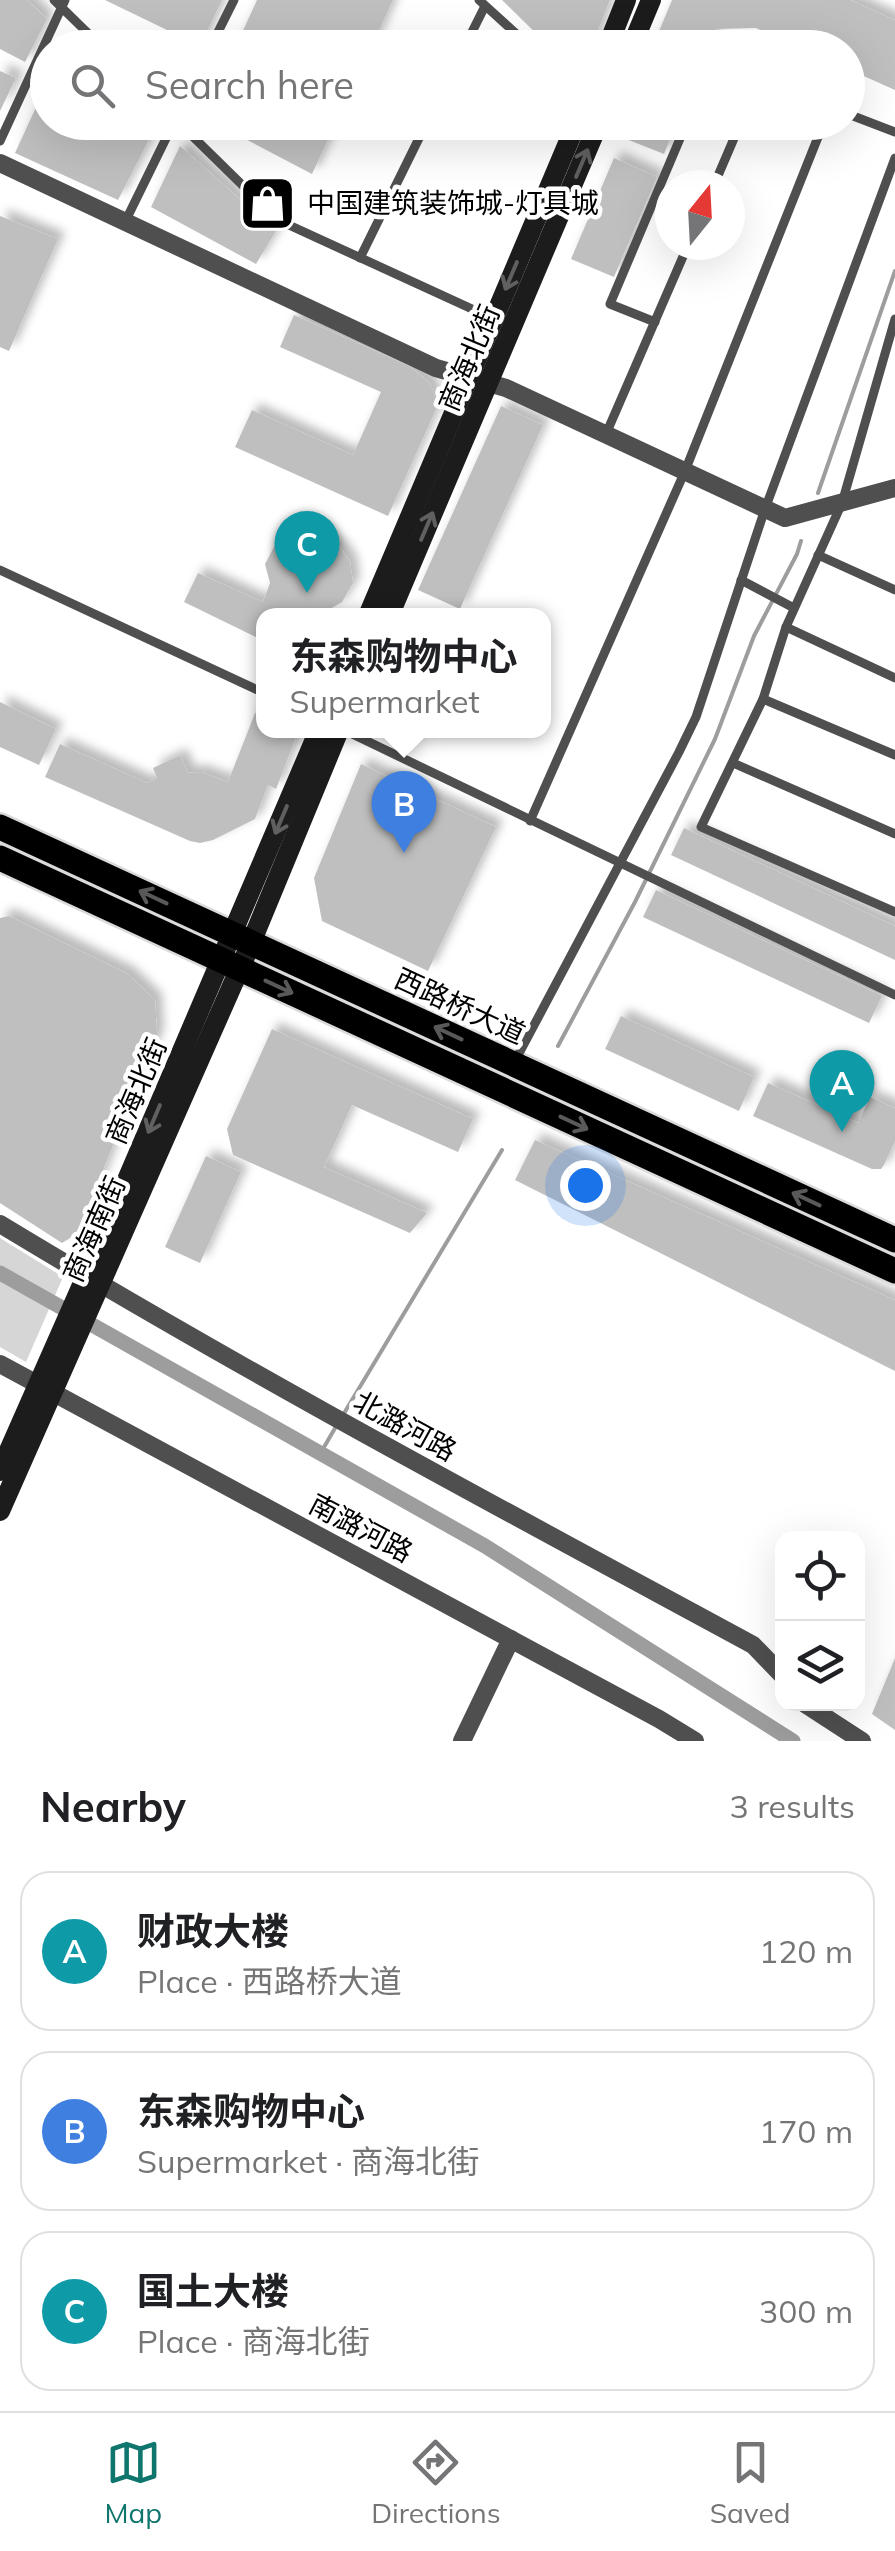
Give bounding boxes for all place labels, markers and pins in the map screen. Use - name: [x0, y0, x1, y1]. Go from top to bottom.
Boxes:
- shop icon: 中国建筑装饰城-灯具城: [238, 173, 298, 233]
- place label: 中国建筑装饰城-灯具城: [307, 185, 599, 220]
- pin: C: [274, 510, 340, 593]
- pin: B: [372, 770, 436, 853]
- pin: A: [810, 1050, 874, 1132]

